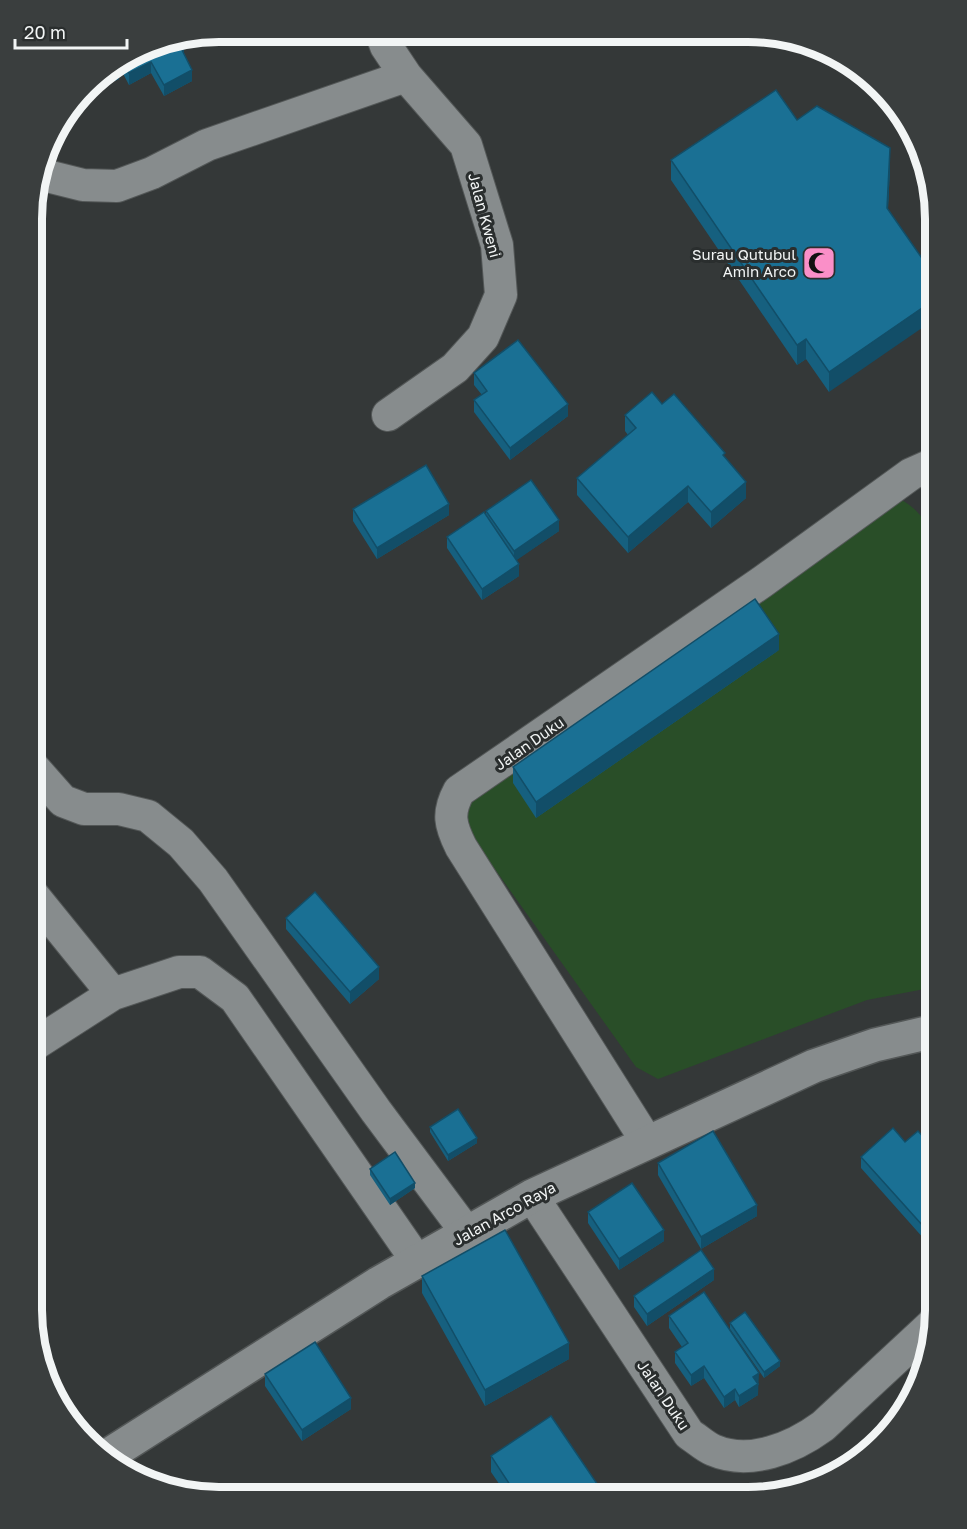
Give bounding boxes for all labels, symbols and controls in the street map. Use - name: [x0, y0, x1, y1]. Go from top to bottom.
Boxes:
- scale bar: [15, 12, 128, 50]
- text: 20 m: [24, 21, 66, 43]
- street label: Jalan Kweni: [465, 171, 505, 259]
- place label: Surau Qutubul Amin Arco: [692, 245, 796, 280]
- mosque icon: Surau Qutubul Amin Arco: [801, 245, 837, 281]
- street label: Jalan Duku: [491, 713, 567, 773]
- street label: Jalan Arco Raya: [450, 1177, 558, 1249]
- street label: Jalan Duku: [634, 1357, 694, 1433]

